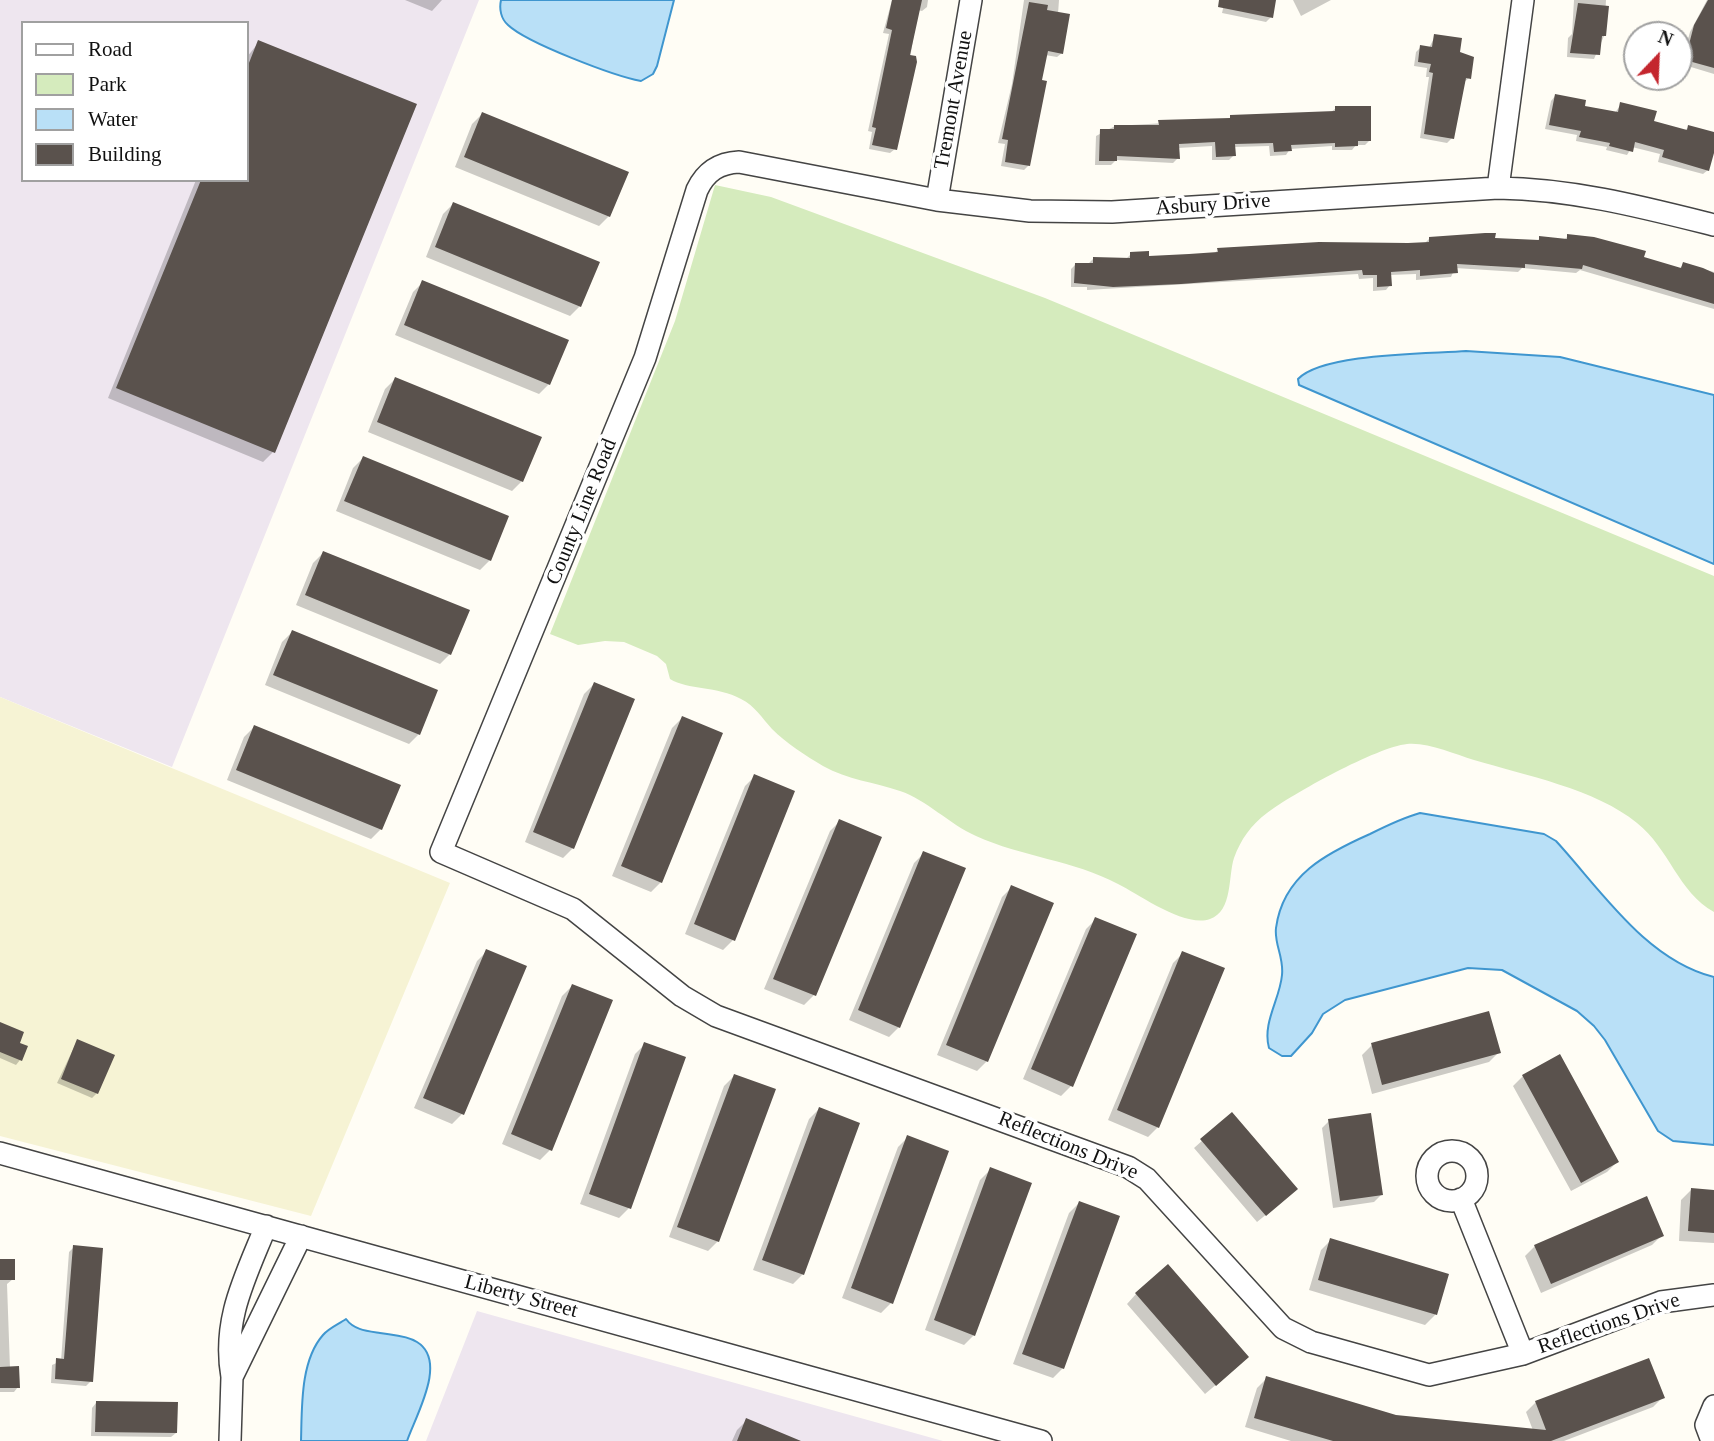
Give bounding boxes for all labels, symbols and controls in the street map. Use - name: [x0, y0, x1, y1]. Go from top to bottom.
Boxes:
- legend: [21, 21, 248, 182]
- north arrow: [1623, 21, 1693, 91]
- text: N: [1655, 26, 1676, 50]
- street label: Tremont Avenue: [929, 29, 979, 171]
- text: Road: [88, 37, 132, 61]
- text: Park: [88, 72, 127, 96]
- text: Water: [88, 107, 138, 131]
- text: Building: [88, 142, 162, 166]
- street label: Asbury Drive: [1155, 188, 1271, 222]
- street label: County Line Road: [541, 435, 623, 589]
- street label: Reflections Drive: [994, 1106, 1142, 1186]
- street label: Liberty Street: [462, 1270, 580, 1324]
- street label: Reflections Drive: [1535, 1288, 1683, 1360]

